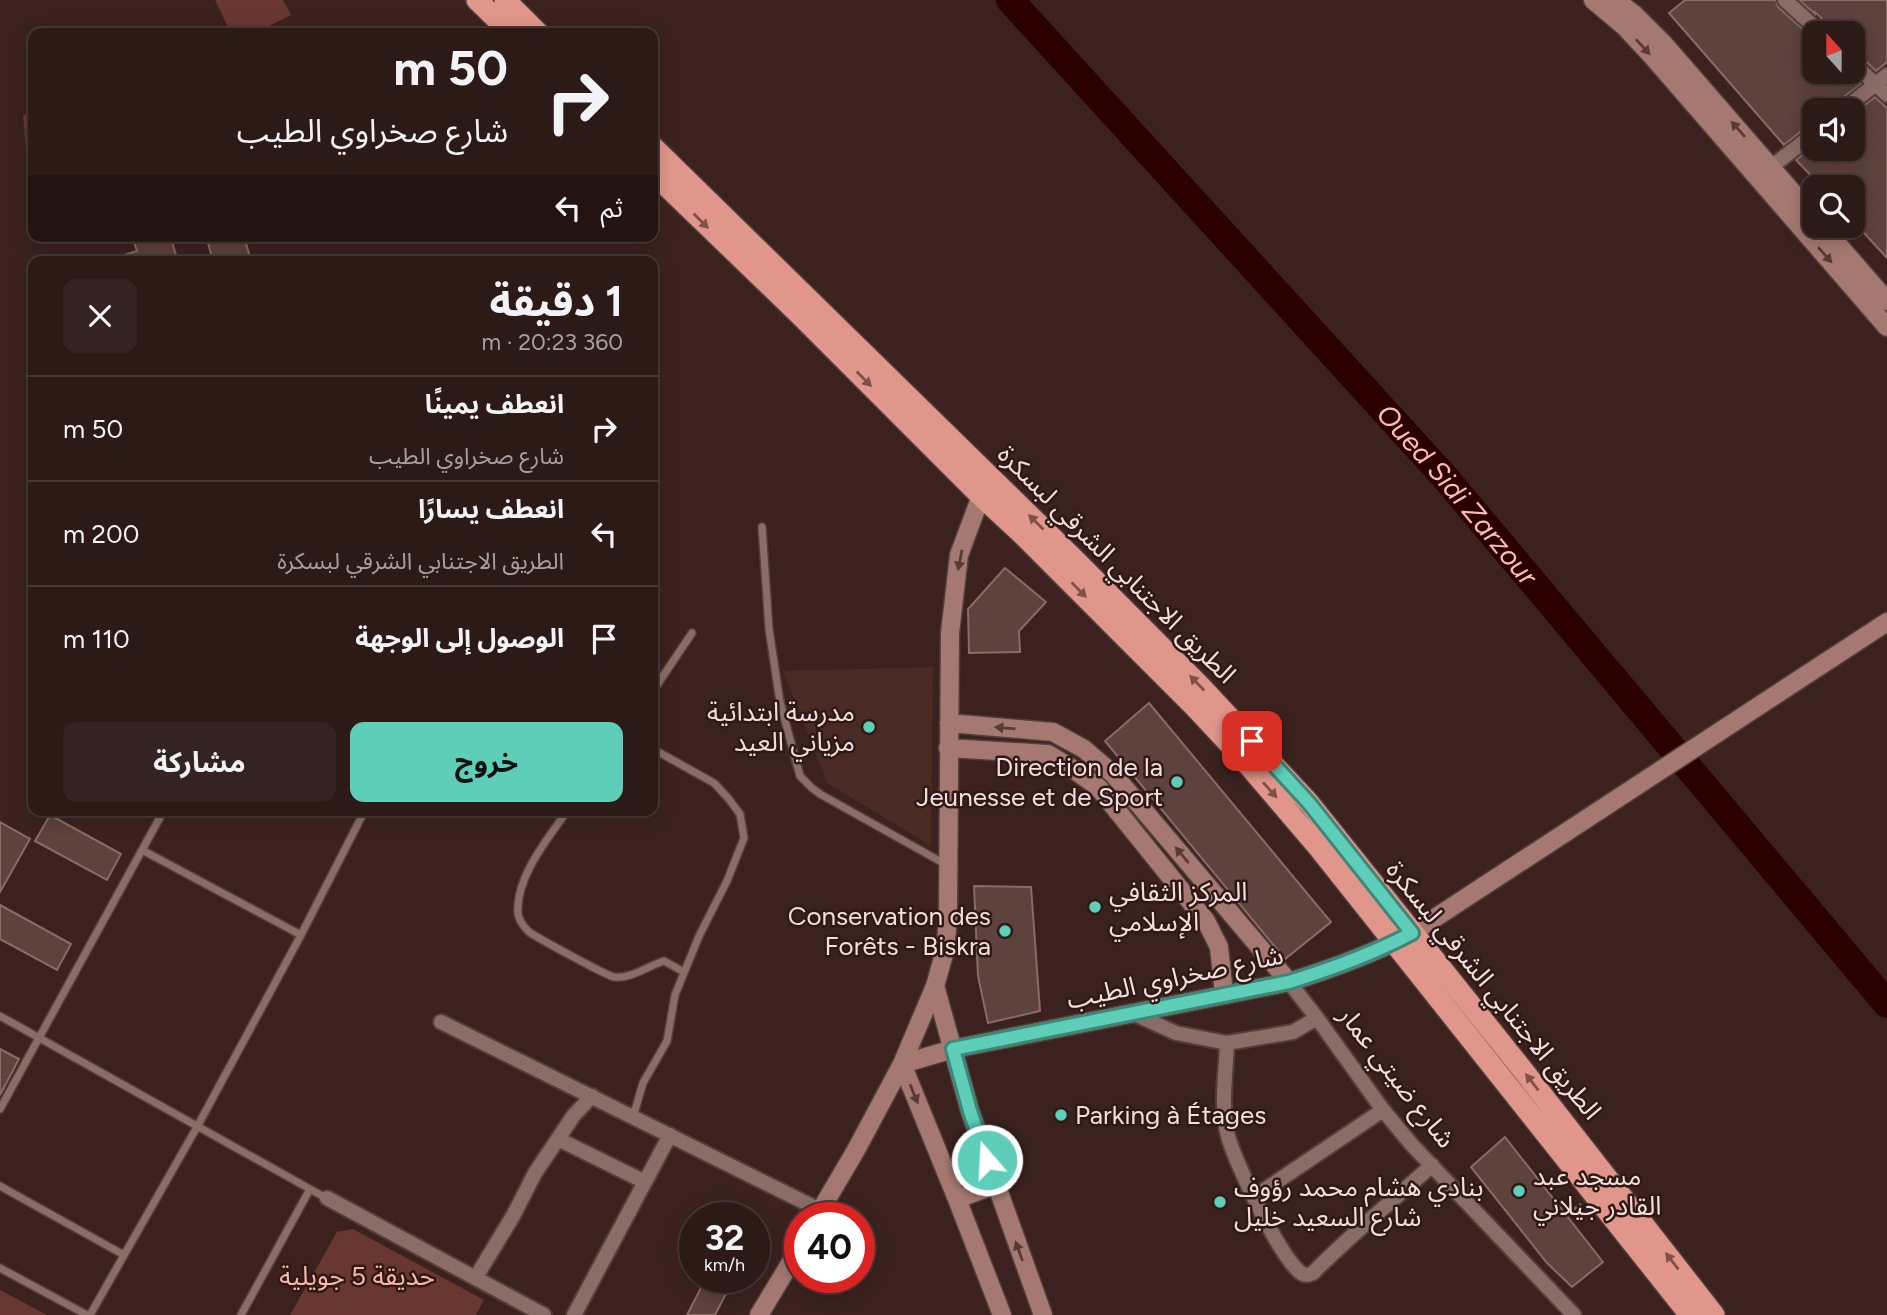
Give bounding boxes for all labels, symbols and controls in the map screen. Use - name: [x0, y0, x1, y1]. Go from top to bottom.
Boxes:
- north arrow: [1802, 21, 1866, 84]
- map controls: [1802, 21, 1865, 238]
- text: 50 m: [393, 38, 508, 97]
- one-way arrow: [1635, 38, 1651, 56]
- icon: right: [532, 56, 623, 147]
- button: sound: [1802, 98, 1865, 161]
- text: شارع صخراوي الطيب: [237, 112, 508, 150]
- one-way arrow: [1730, 120, 1746, 138]
- button: search: [1802, 175, 1865, 238]
- icon: left: [549, 189, 587, 227]
- text: ثم: [601, 192, 623, 224]
- one-way arrow: [693, 212, 710, 229]
- one-way arrow: [1817, 246, 1833, 264]
- text: 1 دقيقة: [490, 276, 623, 327]
- button: close: [63, 279, 137, 353]
- text: 360 m · 20:23: [481, 328, 623, 356]
- one-way arrow: [856, 371, 873, 388]
- text: انعطف يمينًا: [425, 388, 564, 420]
- water label: Oued Sidi Zarzour: [1370, 397, 1546, 593]
- icon: right: [585, 410, 623, 448]
- text: 50 m: [63, 413, 123, 445]
- street label: الطريق الاجتنابي الشرقي لبسكرة: [988, 438, 1243, 693]
- text: شارع صخراوي الطيب: [369, 442, 564, 470]
- text: انعطف يسارًا: [418, 493, 564, 525]
- one-way arrow: [1029, 514, 1045, 531]
- icon: left: [585, 515, 623, 553]
- text: 200 m: [63, 518, 139, 550]
- text: الطريق الاجتنابي الشرقي لبسكرة: [277, 547, 564, 575]
- one-way arrow: [954, 549, 965, 571]
- one-way arrow: [1070, 582, 1087, 598]
- icon: arrive: [585, 620, 623, 658]
- text: الوصول إلى الوجهة: [355, 622, 564, 654]
- text: 110 m: [63, 623, 130, 655]
- one-way arrow: [1189, 675, 1205, 691]
- place label: مدرسة ابتدائية مزياني العيد: [707, 696, 855, 762]
- pin: [1222, 711, 1282, 771]
- marker: مدرسة ابتدائية مزياني العيد: [861, 719, 877, 735]
- button: مشاركة: [63, 722, 336, 802]
- button: خروج: [350, 722, 623, 802]
- one-way arrow: [994, 722, 1016, 733]
- icon: arrive: [1233, 722, 1271, 760]
- place label: Direction de la Jeunesse et de Sport: [916, 751, 1163, 813]
- marker: Direction de la Jeunesse et de Sport: [1169, 774, 1185, 790]
- one-way arrow: [1262, 781, 1278, 798]
- one-way arrow: [1175, 846, 1190, 863]
- street label: الطريق الاجتنابي الشرقي لبسكرة: [1376, 854, 1608, 1129]
- place label: المركز الثقافي الإسلامي: [1109, 876, 1248, 942]
- marker: المركز الثقافي الإسلامي: [1087, 899, 1103, 915]
- place label: Conservation des Forêts - Biskra: [788, 900, 991, 962]
- marker: Conservation des Forêts - Biskra: [997, 923, 1013, 939]
- street label: شارع صخراوي الطيب: [1064, 938, 1287, 1019]
- street label: شارع ضيتي عمار: [1328, 999, 1462, 1157]
- one-way arrow: [1525, 1074, 1540, 1091]
- one-way arrow: [909, 1083, 920, 1104]
- place label: Parking à Étages: [1075, 1099, 1266, 1131]
- marker: Parking à Étages: [1053, 1107, 1069, 1123]
- position arrow: [950, 1123, 1024, 1197]
- place label: مسجد عبد القادر جيلاني: [1533, 1160, 1661, 1226]
- place label: بنادي هشام محمد رؤوف شارع السعيد خليل: [1234, 1171, 1484, 1236]
- marker: مسجد عبد القادر جيلاني: [1511, 1183, 1527, 1199]
- marker: بنادي هشام محمد رؤوف شارع السعيد خليل: [1212, 1194, 1228, 1210]
- speed limit sign: 40: [784, 1202, 875, 1293]
- text: 32: [705, 1217, 744, 1259]
- one-way arrow: [1014, 1240, 1025, 1261]
- one-way arrow: [1665, 1253, 1680, 1271]
- text: km/h: [704, 1254, 745, 1276]
- park label: حديقة 5 جويلية: [279, 1260, 435, 1292]

